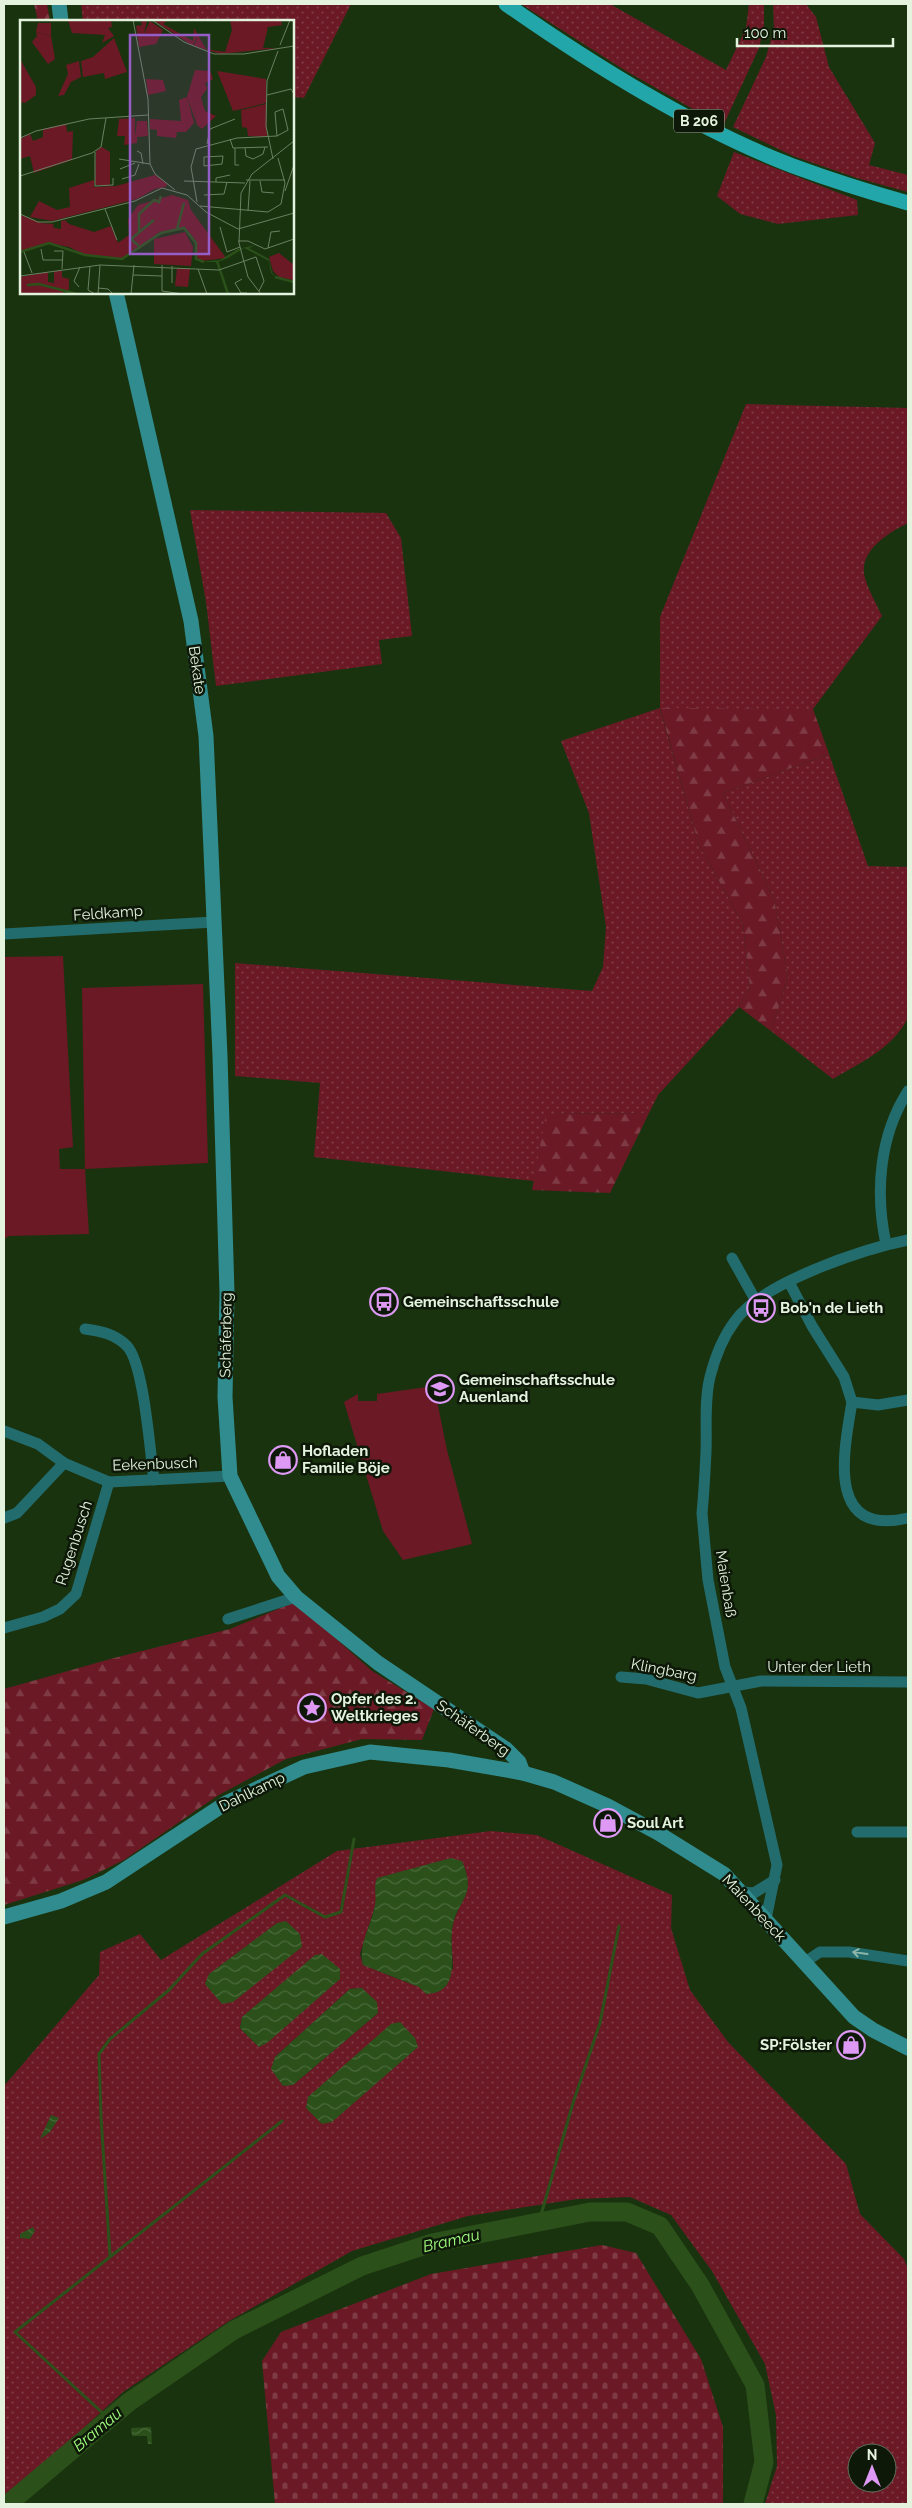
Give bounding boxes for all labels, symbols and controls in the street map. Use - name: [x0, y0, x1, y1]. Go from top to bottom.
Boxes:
- scale bar: [737, 15, 893, 47]
- inset map: [20, 20, 294, 294]
- text: 100 m: [744, 24, 786, 42]
- road number: B 206: [674, 110, 724, 132]
- street label: Bekate: [185, 645, 209, 695]
- street label: Feldkamp: [73, 902, 143, 924]
- bus stop icon: Gemeinschaftsschule: [369, 1287, 399, 1317]
- street label: Schäferberg: [216, 1292, 236, 1378]
- place label: Gemeinschaftsschule: [403, 1293, 559, 1311]
- bus stop icon: Bob'n de Lieth: [746, 1293, 776, 1323]
- place label: Bob'n de Lieth: [780, 1299, 883, 1317]
- place label: Gemeinschaftsschule Auenland: [459, 1371, 615, 1406]
- school or university icon: Gemeinschaftsschule Auenland: [425, 1374, 455, 1404]
- place label: Hofladen Familie Böje: [302, 1442, 390, 1477]
- shop icon: Hofladen Familie Böje: [268, 1445, 298, 1475]
- street label: Eekenbusch: [112, 1454, 198, 1474]
- street label: Rugenbusch: [52, 1498, 96, 1588]
- street label: Maienbaß: [712, 1549, 740, 1619]
- street label: Klingbarg: [630, 1655, 698, 1685]
- street label: Unter der Lieth: [767, 1658, 871, 1676]
- place label: Opfer des 2. Weltkrieges: [331, 1690, 418, 1725]
- place icon: Opfer des 2. Weltkrieges: [297, 1693, 327, 1723]
- street label: Schäferberg: [433, 1696, 513, 1760]
- street label: Dahlkamp: [216, 1768, 288, 1816]
- shop icon: Soul Art: [593, 1808, 623, 1838]
- place label: Soul Art: [627, 1814, 684, 1832]
- street label: Maienbeeck: [718, 1871, 790, 1945]
- one-way arrow: [852, 1948, 868, 1958]
- shop icon: SP:Fölster: [836, 2030, 866, 2060]
- place label: SP:Fölster: [760, 2036, 832, 2054]
- water label: Bramau: [421, 2225, 481, 2256]
- water label: Bramau: [69, 2404, 126, 2455]
- north arrow: [847, 2443, 897, 2493]
- text: N: [867, 2447, 877, 2463]

